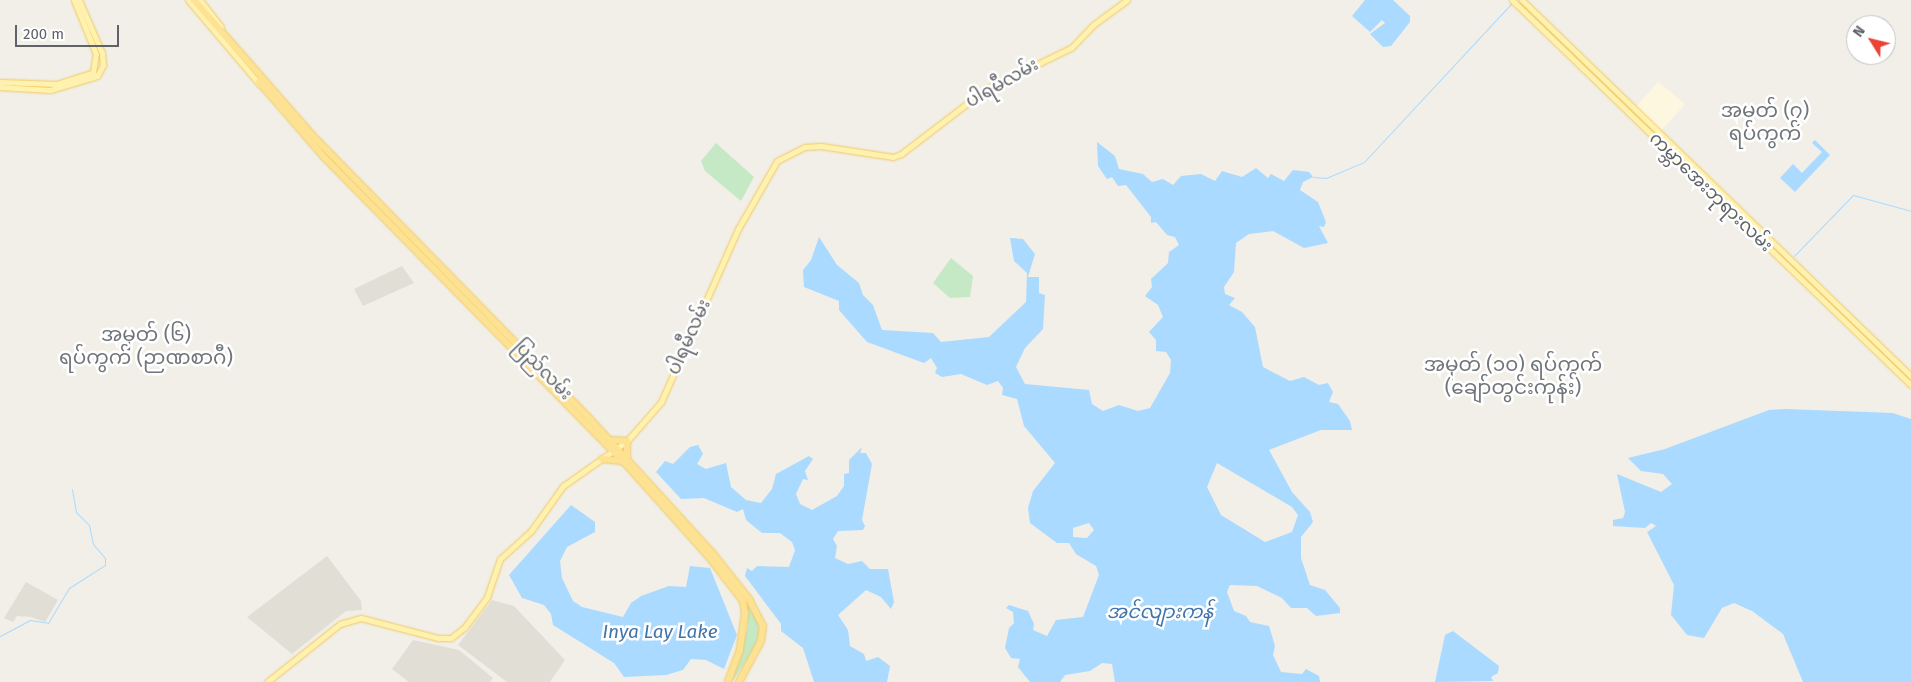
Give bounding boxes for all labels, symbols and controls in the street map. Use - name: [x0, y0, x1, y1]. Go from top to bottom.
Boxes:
- scale bar: [18, 15, 121, 47]
- north arrow: [1846, 15, 1896, 65]
- text: N: [1850, 23, 1869, 40]
- text: 200 m: [23, 25, 64, 43]
- street label: ပါရမီလမ်း: [962, 54, 1042, 112]
- district label: အမှတ် (၇) ရပ်ကွက်: [1721, 98, 1809, 145]
- street label: ကမ္ဘာအေးဘုရားလမ်း: [1645, 128, 1777, 256]
- street label: ပါရမီလမ်း: [663, 296, 715, 378]
- district label: အမှတ် (၆) ရပ်ကွက် (ဉာဏစာဂီ): [59, 322, 233, 369]
- street label: ပြည်လမ်း: [509, 336, 577, 404]
- district label: အမှတ် (၁၀) ရပ်ကွက် (ချော်တွင်းကုန်း): [1424, 353, 1602, 400]
- water label: အင်လျားကန်: [1107, 601, 1213, 623]
- water label: Inya Lay Lake: [603, 621, 717, 643]

